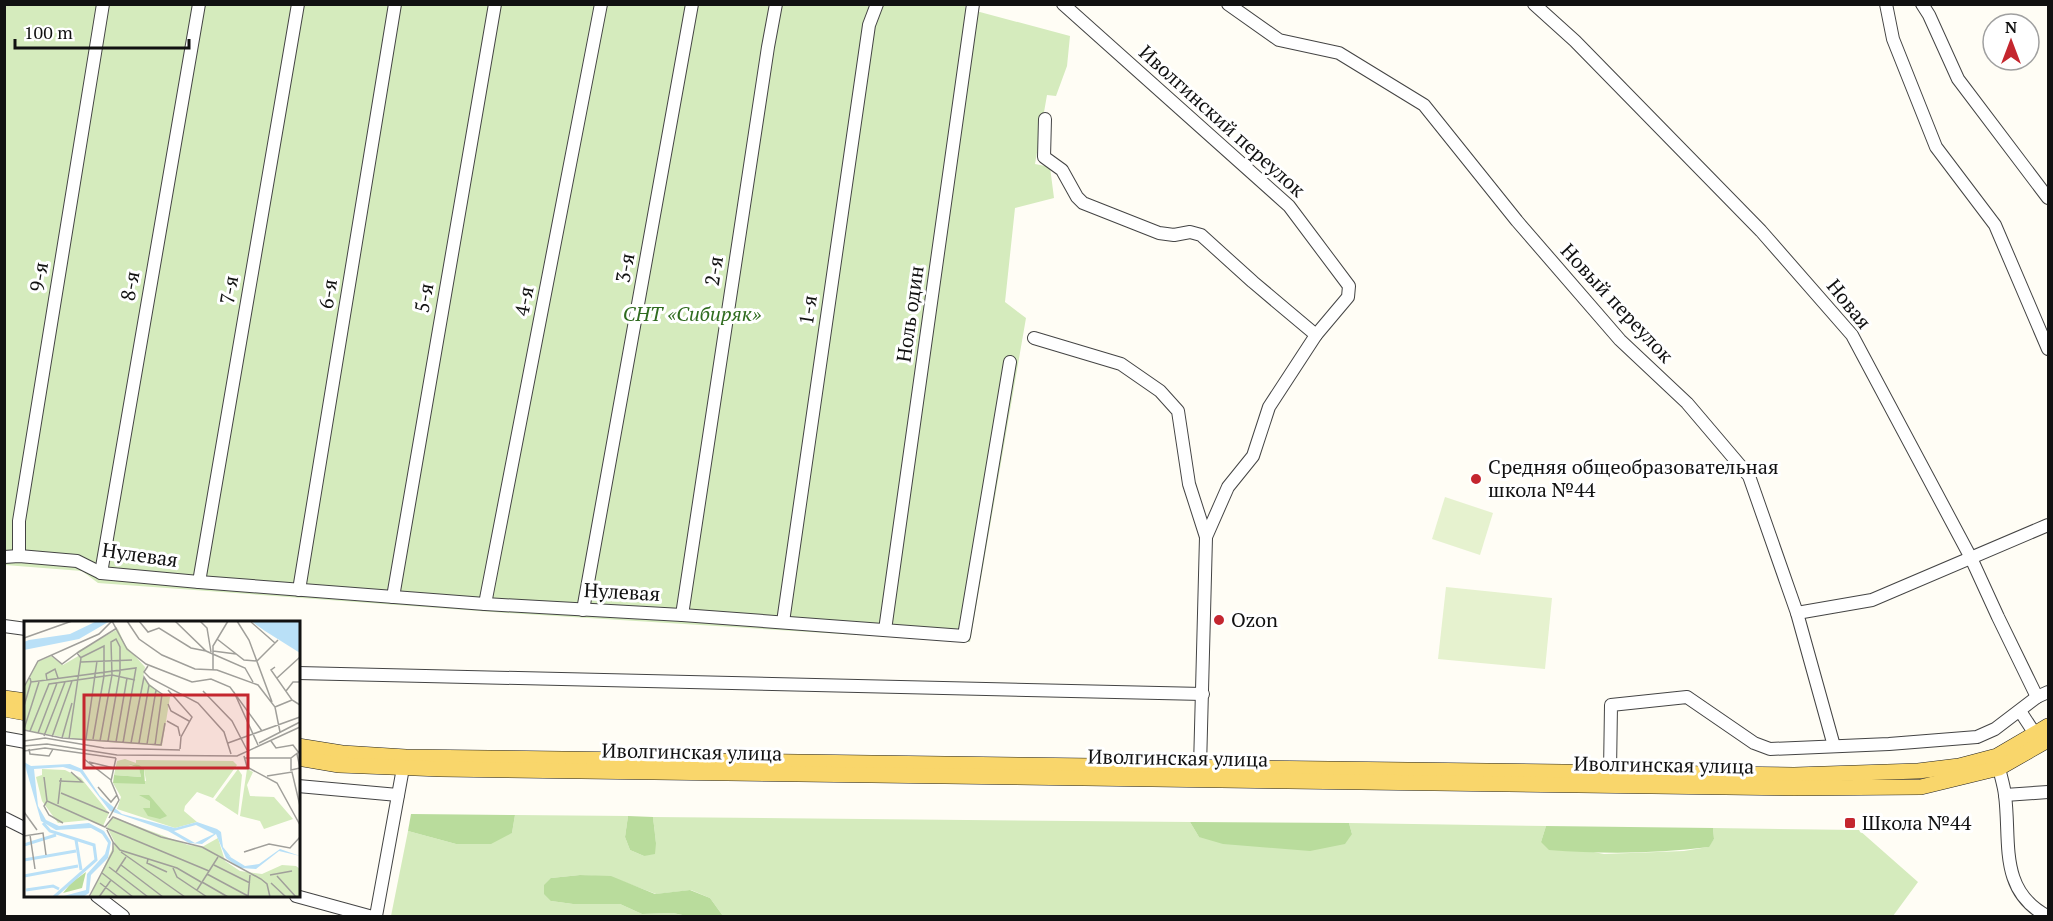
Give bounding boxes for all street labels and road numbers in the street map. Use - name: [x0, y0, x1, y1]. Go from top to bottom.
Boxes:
- street label: Иволгинский переулок: [1133, 39, 1311, 203]
- street label: Новый переулок: [1555, 237, 1680, 368]
- street label: 3-я: [609, 251, 640, 285]
- street label: 2-я: [698, 254, 729, 288]
- street label: 9-я: [23, 260, 54, 294]
- street label: Ноль один: [889, 264, 930, 364]
- street label: 8-я: [114, 269, 145, 303]
- street label: 7-я: [213, 273, 244, 306]
- street label: Новая: [1821, 273, 1878, 334]
- street label: 6-я: [312, 277, 343, 311]
- street label: 5-я: [408, 281, 439, 315]
- street label: 4-я: [507, 284, 540, 318]
- street label: 1-я: [792, 293, 823, 327]
- street label: Нулевая: [100, 536, 180, 573]
- street label: Нулевая: [583, 576, 661, 607]
- street label: Иволгинская улица: [601, 736, 783, 767]
- street label: Иволгинская улица: [1087, 742, 1269, 773]
- street label: Иволгинская улица: [1573, 749, 1755, 780]

